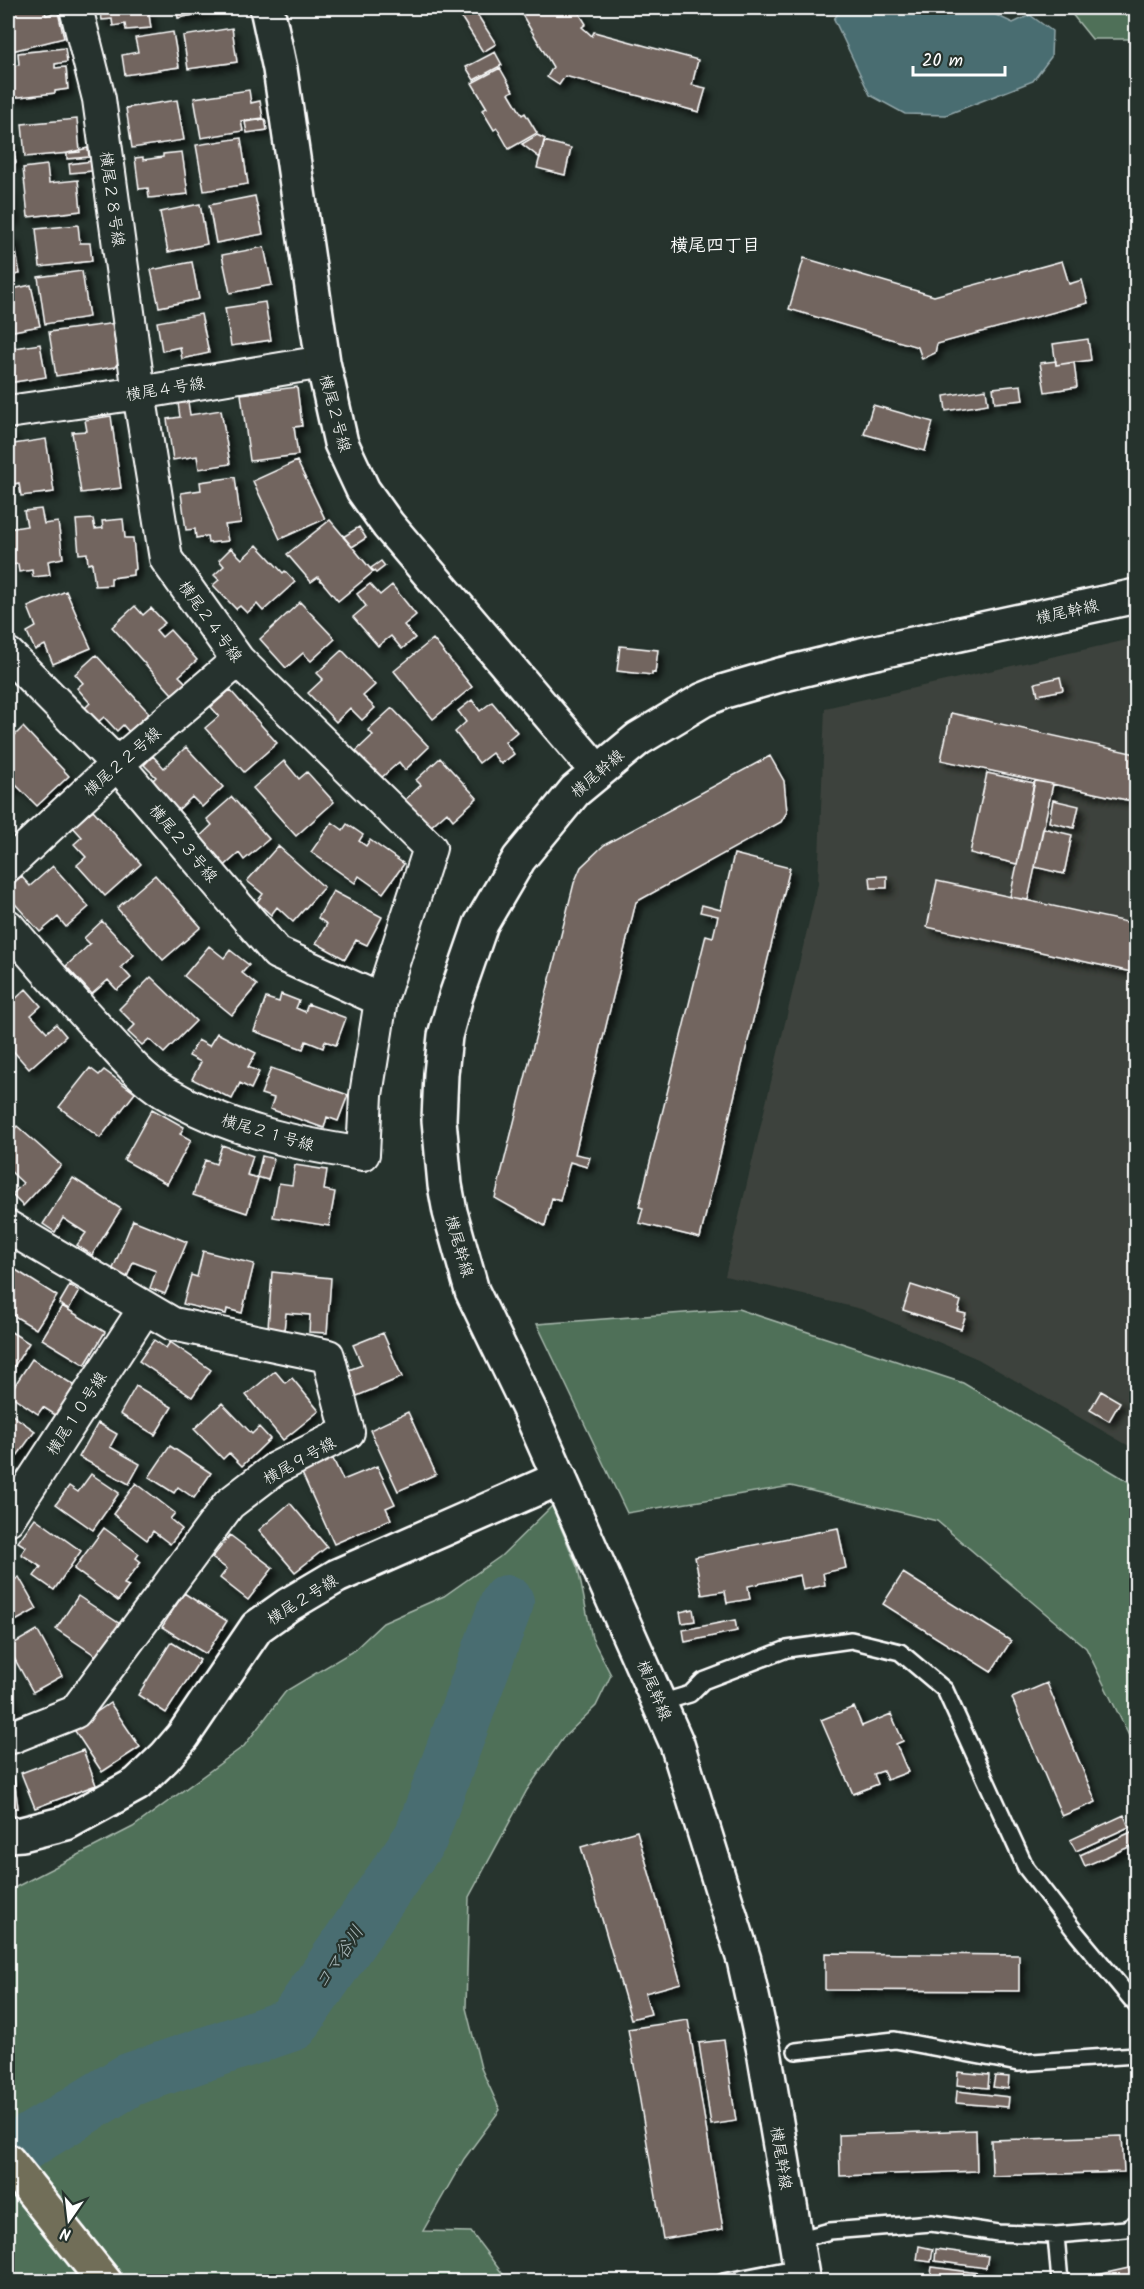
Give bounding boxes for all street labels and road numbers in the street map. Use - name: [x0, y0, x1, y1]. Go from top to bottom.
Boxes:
- street label: 横尾２８号線: [92, 150, 131, 248]
- street label: 横尾４号線: [124, 371, 207, 408]
- street label: 横尾２号線: [312, 372, 357, 455]
- street label: 横尾２４号線: [171, 576, 248, 668]
- street label: 横尾幹線: [1033, 594, 1101, 631]
- street label: 横尾２２号線: [79, 721, 167, 803]
- street label: 横尾幹線: [566, 744, 630, 805]
- street label: 横尾２３号線: [142, 799, 223, 889]
- street label: 横尾２１号線: [218, 1108, 317, 1159]
- street label: 横尾幹線: [438, 1212, 479, 1281]
- street label: 横尾１０号線: [41, 1367, 114, 1461]
- street label: 横尾９号線: [259, 1431, 341, 1492]
- street label: 横尾２号線: [262, 1568, 343, 1632]
- street label: 横尾幹線: [630, 1656, 678, 1725]
- street label: 横尾幹線: [763, 2125, 798, 2192]

